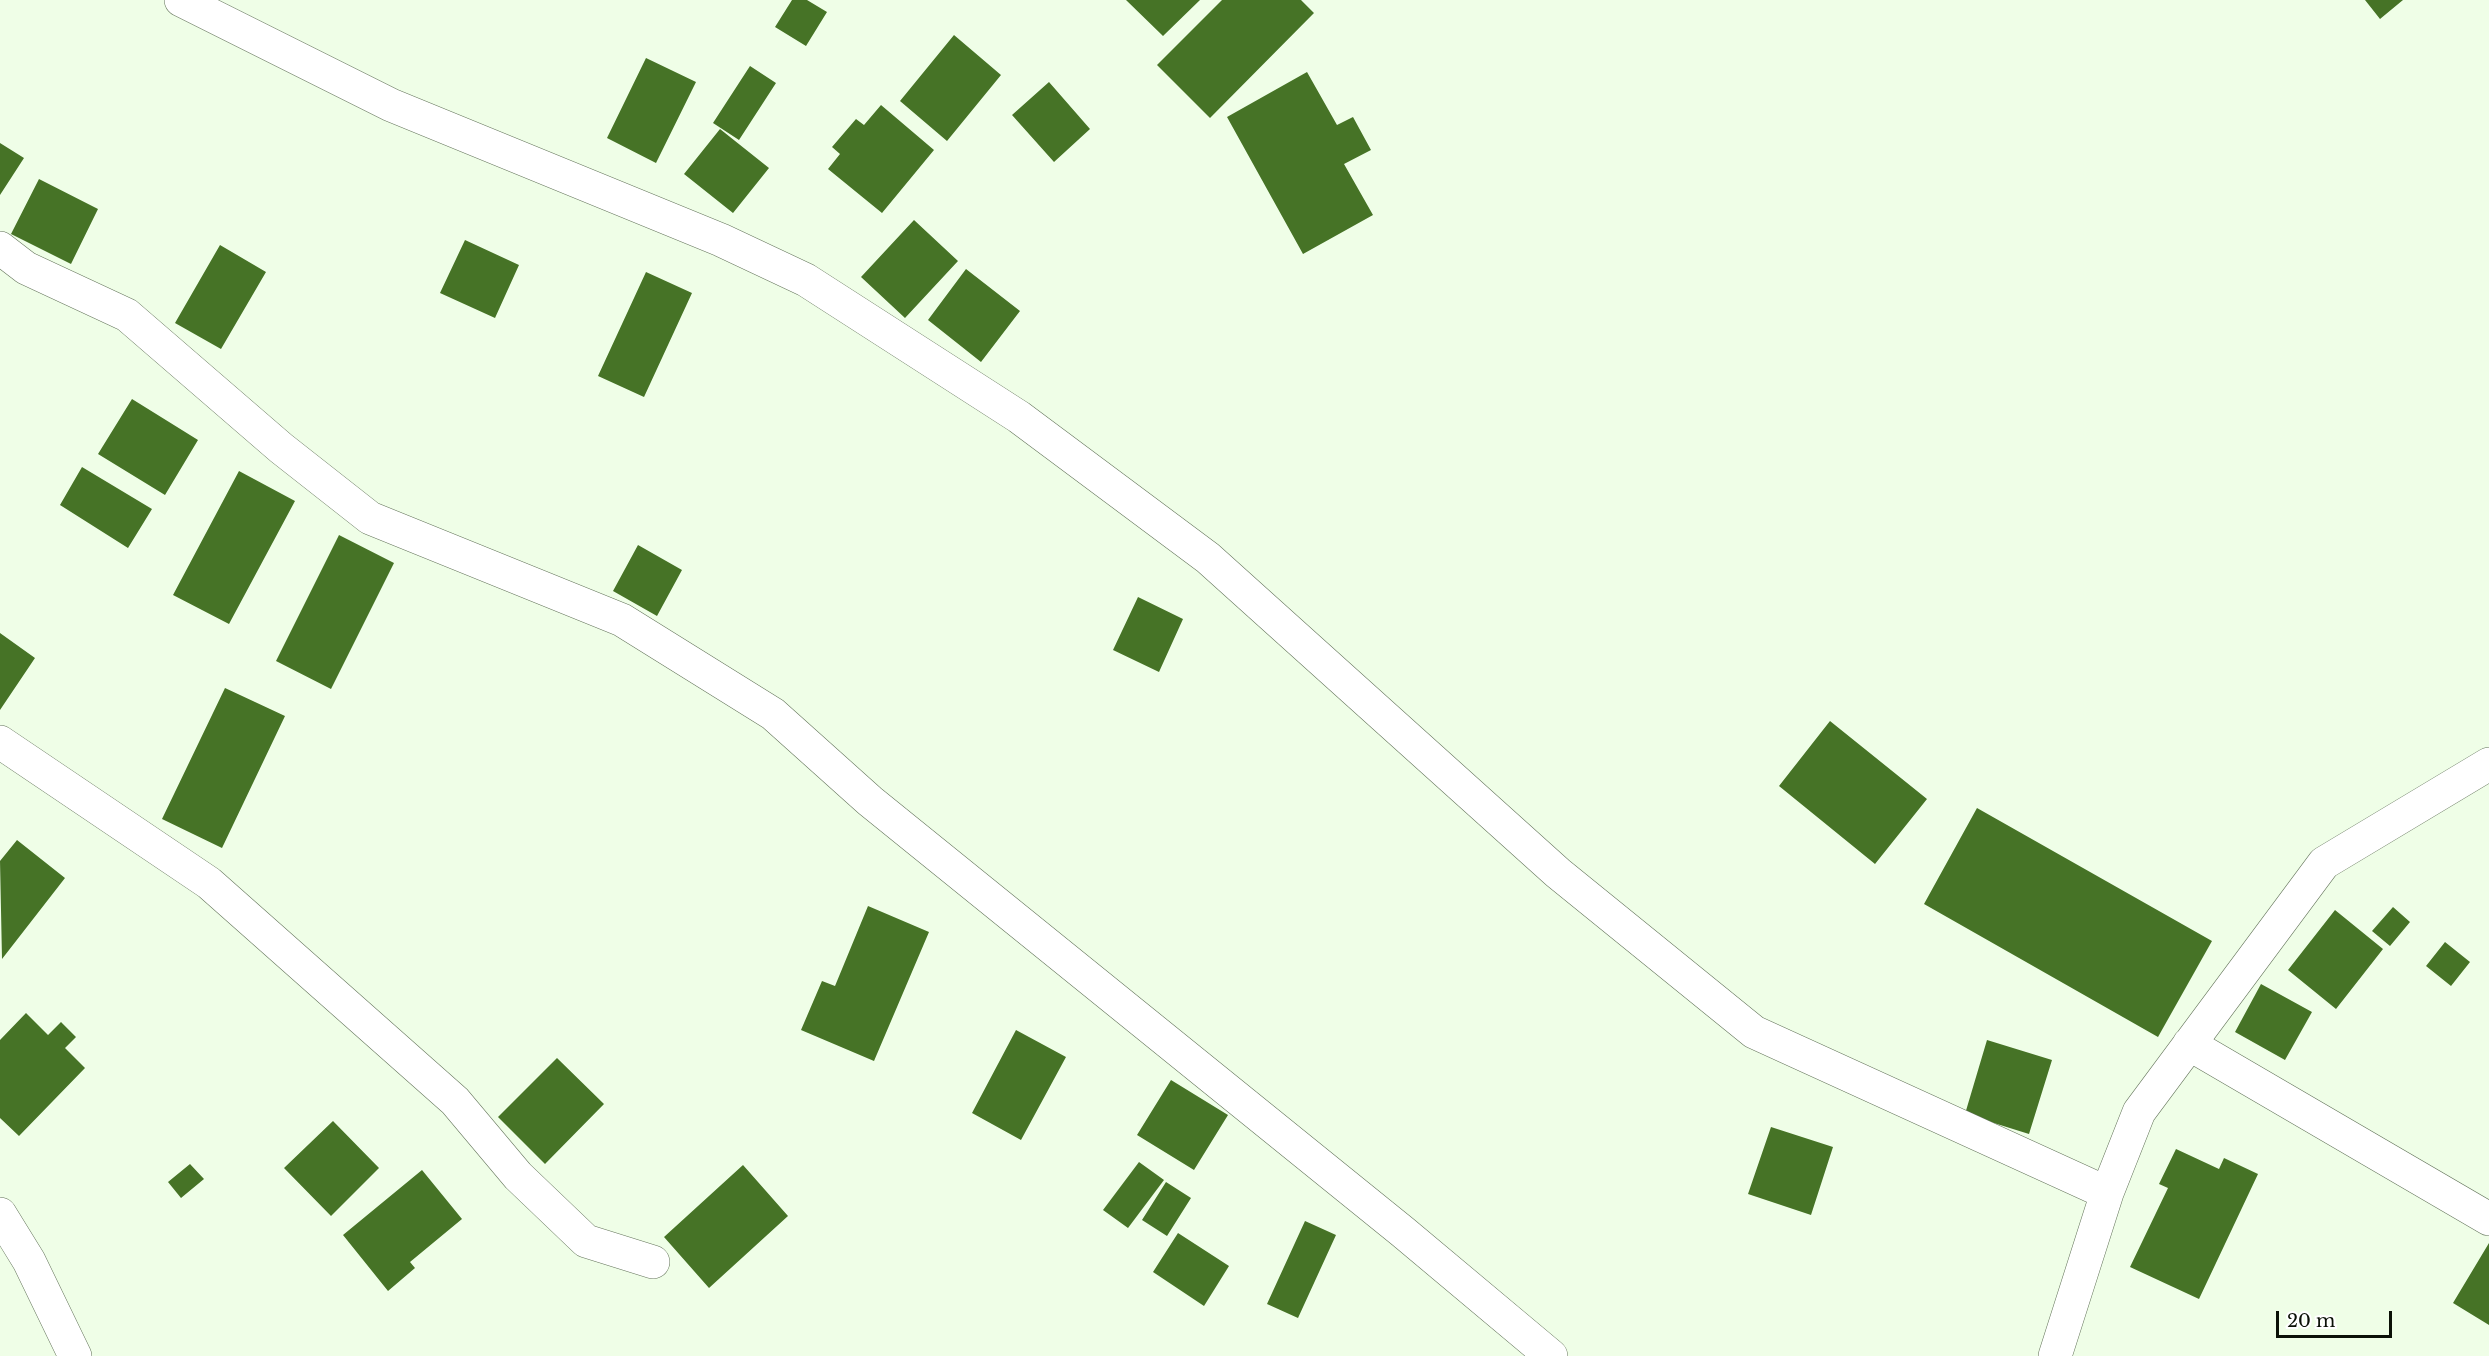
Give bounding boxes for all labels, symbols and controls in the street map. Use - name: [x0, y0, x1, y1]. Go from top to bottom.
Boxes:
- scale bar: [2279, 1299, 2394, 1337]
- text: 20 m: [2287, 1310, 2335, 1332]

